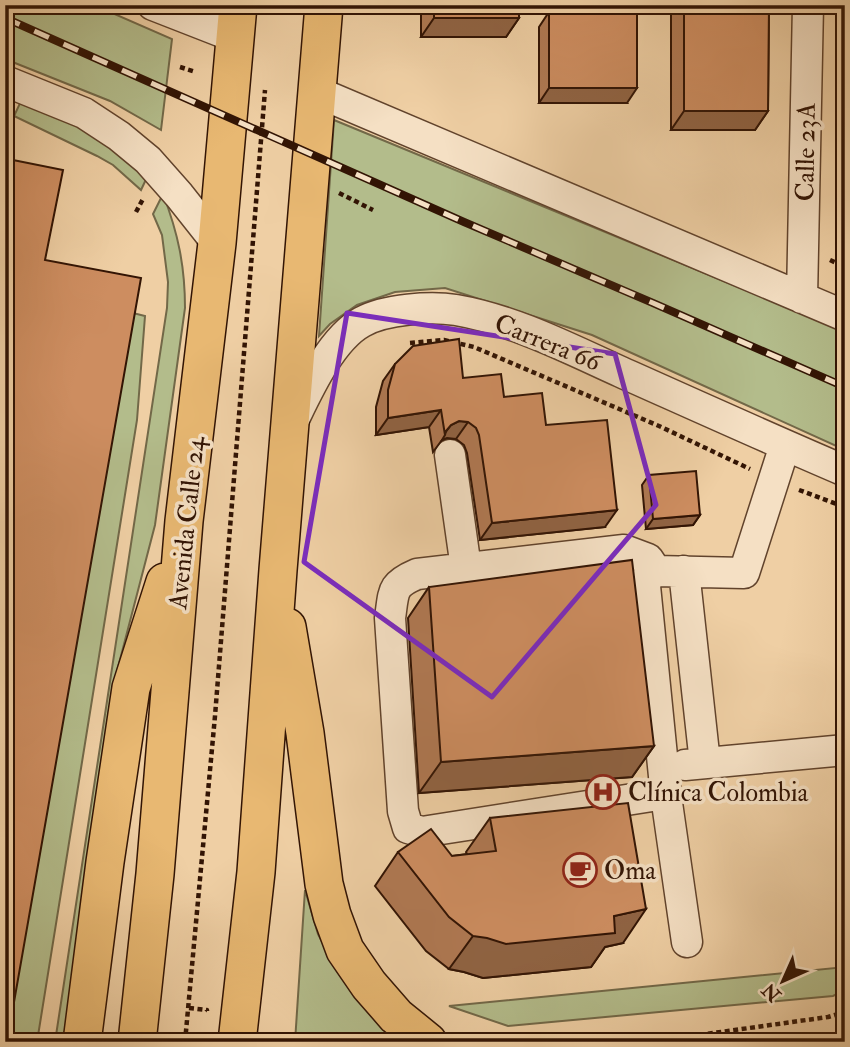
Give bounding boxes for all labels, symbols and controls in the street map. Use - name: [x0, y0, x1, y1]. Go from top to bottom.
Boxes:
- street label: Calle 23A: [789, 102, 823, 202]
- street label: Carrera 66: [490, 307, 607, 379]
- street label: Avenida Calle 24: [162, 434, 212, 612]
- hospital icon: Clínica Colombia: [584, 773, 622, 811]
- place label: Clínica Colombia: [628, 777, 809, 809]
- cafe icon: Oma: [561, 851, 599, 889]
- place label: Oma: [604, 855, 656, 887]
- north arrow: [748, 946, 818, 1016]
- text: N: [756, 977, 787, 1008]

